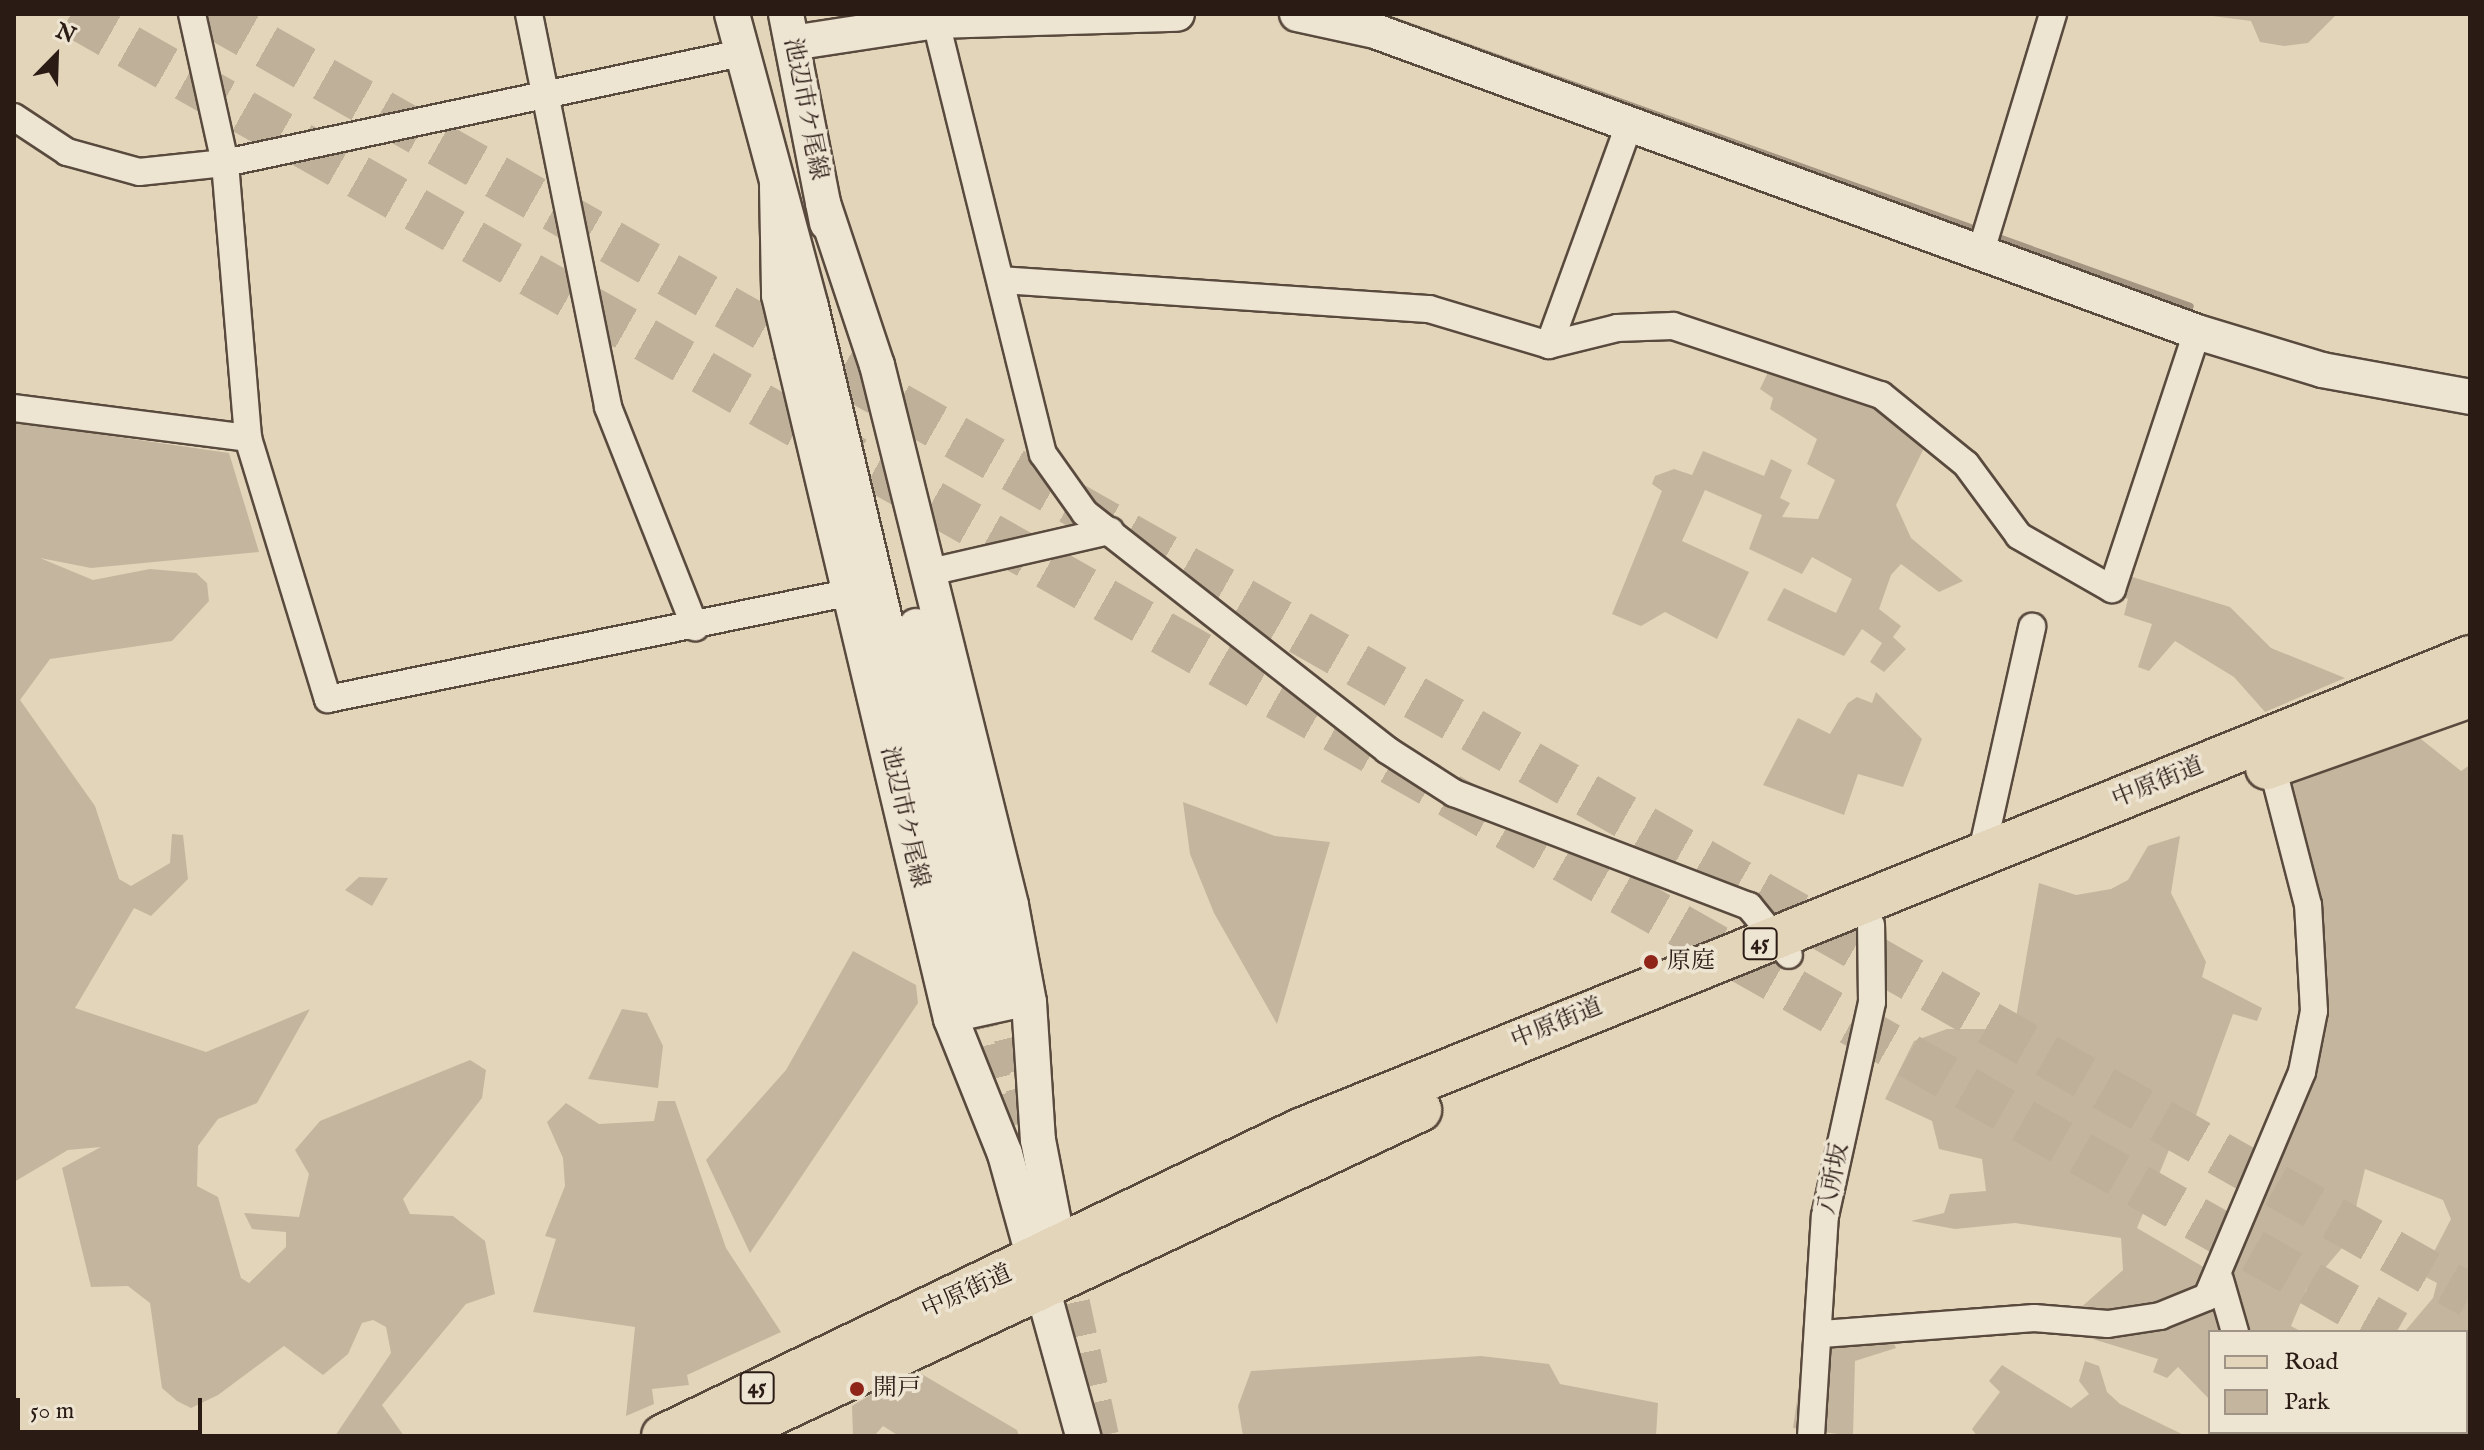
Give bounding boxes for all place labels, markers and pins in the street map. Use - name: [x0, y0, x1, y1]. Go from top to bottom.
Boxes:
- place label: 原庭: [1667, 948, 1715, 976]
- marker: 原庭: [1642, 953, 1660, 971]
- place label: 開戸: [873, 1375, 921, 1403]
- marker: 開戸: [848, 1380, 866, 1398]

